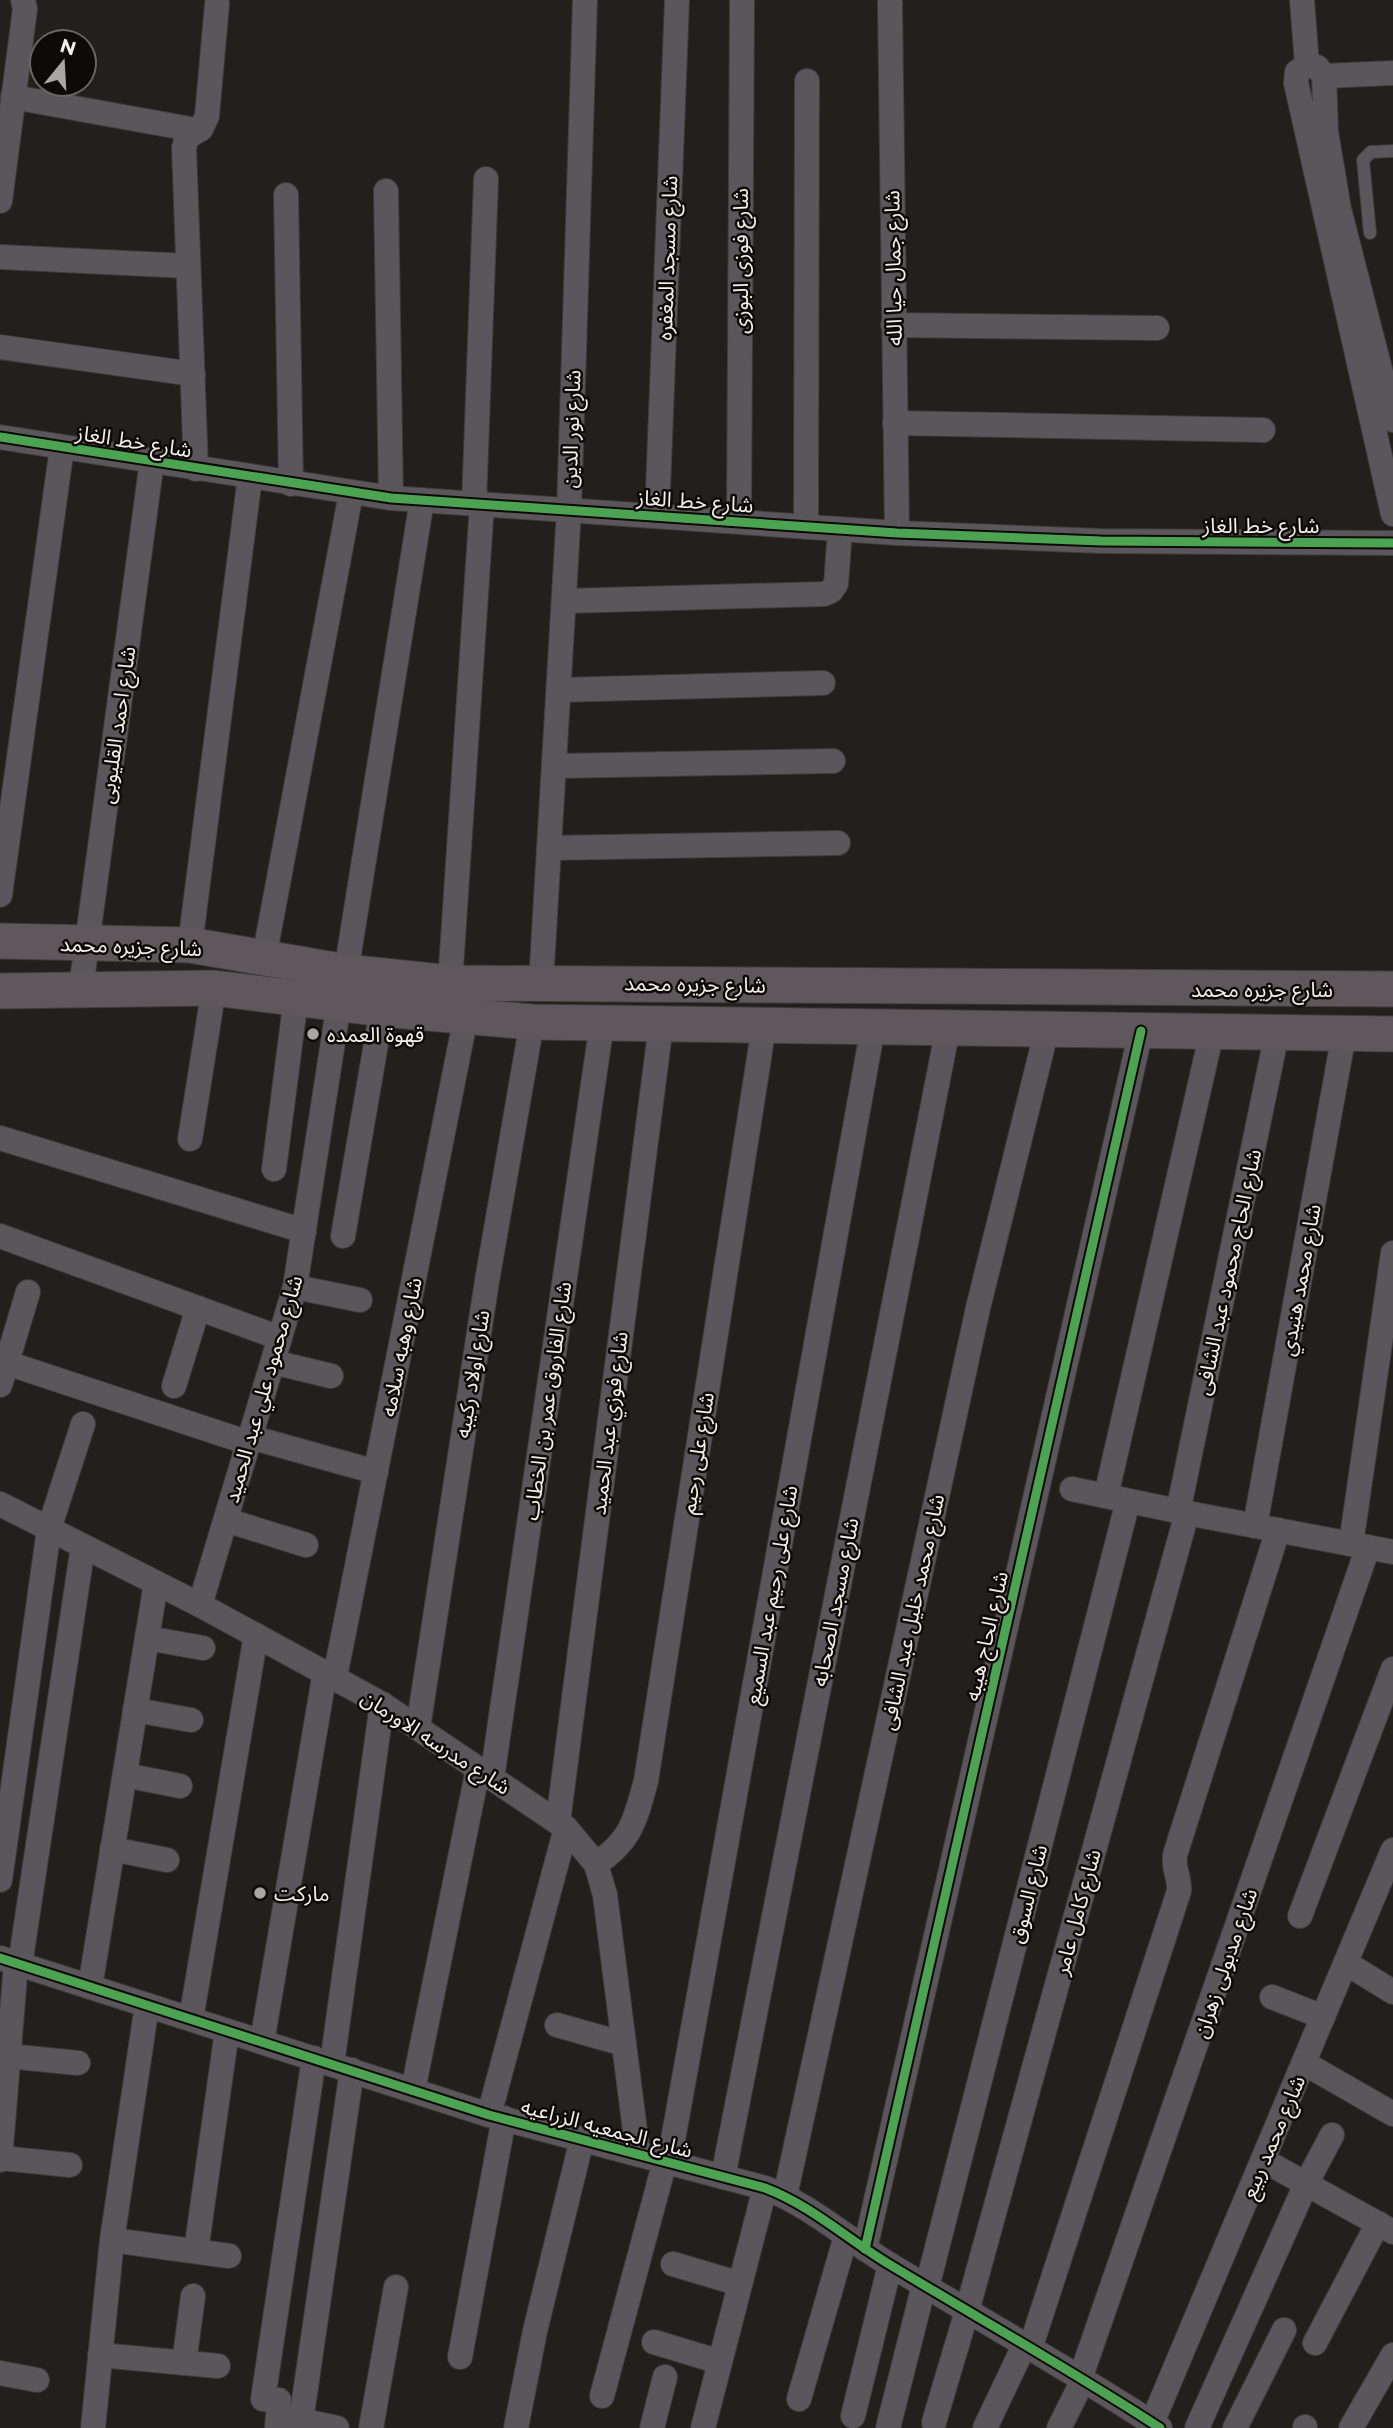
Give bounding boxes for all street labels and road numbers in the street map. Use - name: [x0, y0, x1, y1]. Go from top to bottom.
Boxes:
- street label: شارع مسجد المغفره: [652, 175, 685, 341]
- street label: شارع فوزى البوزى: [728, 188, 756, 334]
- street label: شارع جمال حيا الله: [879, 190, 910, 346]
- street label: شارع نور الدين: [556, 369, 589, 489]
- street label: شارع خط الغاز: [73, 419, 194, 465]
- street label: شارع خط الغاز: [635, 484, 754, 521]
- street label: شارع خط الغاز: [1202, 513, 1319, 541]
- street label: شارع احمد القليوبى: [94, 645, 143, 806]
- street label: شارع جزيره محمد: [60, 931, 202, 964]
- street label: شارع جزيره محمد: [624, 970, 766, 1001]
- street label: شارع جزيره محمد: [1191, 977, 1333, 1005]
- street label: شارع الحاج محمود عبد الشافى: [1190, 1147, 1269, 1398]
- street label: شارع محمد هنيدي: [1274, 1202, 1329, 1359]
- street label: شارع محمود علي عبد الحميد: [219, 1272, 311, 1507]
- street label: شارع وهبه سلامه: [375, 1275, 430, 1419]
- street label: شارع الفاروق عمر بن الخطاب: [518, 1280, 579, 1522]
- street label: شارع اولاد ركيبه: [450, 1308, 497, 1440]
- street label: شارع فوزي عبد الحميد: [585, 1330, 636, 1516]
- street label: شارع على رحيم: [675, 1390, 722, 1516]
- street label: شارع على رحيم عبد السميع: [739, 1483, 806, 1707]
- street label: شارع محمد خليل عبد الشافى: [875, 1492, 952, 1733]
- street label: شارع مسجد الصحابه: [806, 1516, 867, 1689]
- street label: شارع الحاج هيبه: [959, 1569, 1016, 1704]
- street label: شارع مدرسه الاورمان: [355, 1684, 515, 1802]
- street label: شارع السوق: [1004, 1842, 1055, 1947]
- street label: شارع كامل عامر: [1048, 1846, 1109, 1979]
- street label: شارع مدبولى زهران: [1188, 1885, 1265, 2042]
- street label: شارع محمد ربيع: [1236, 2072, 1313, 2204]
- street label: شارع الجمعيه الزراعيه: [518, 2093, 695, 2166]

